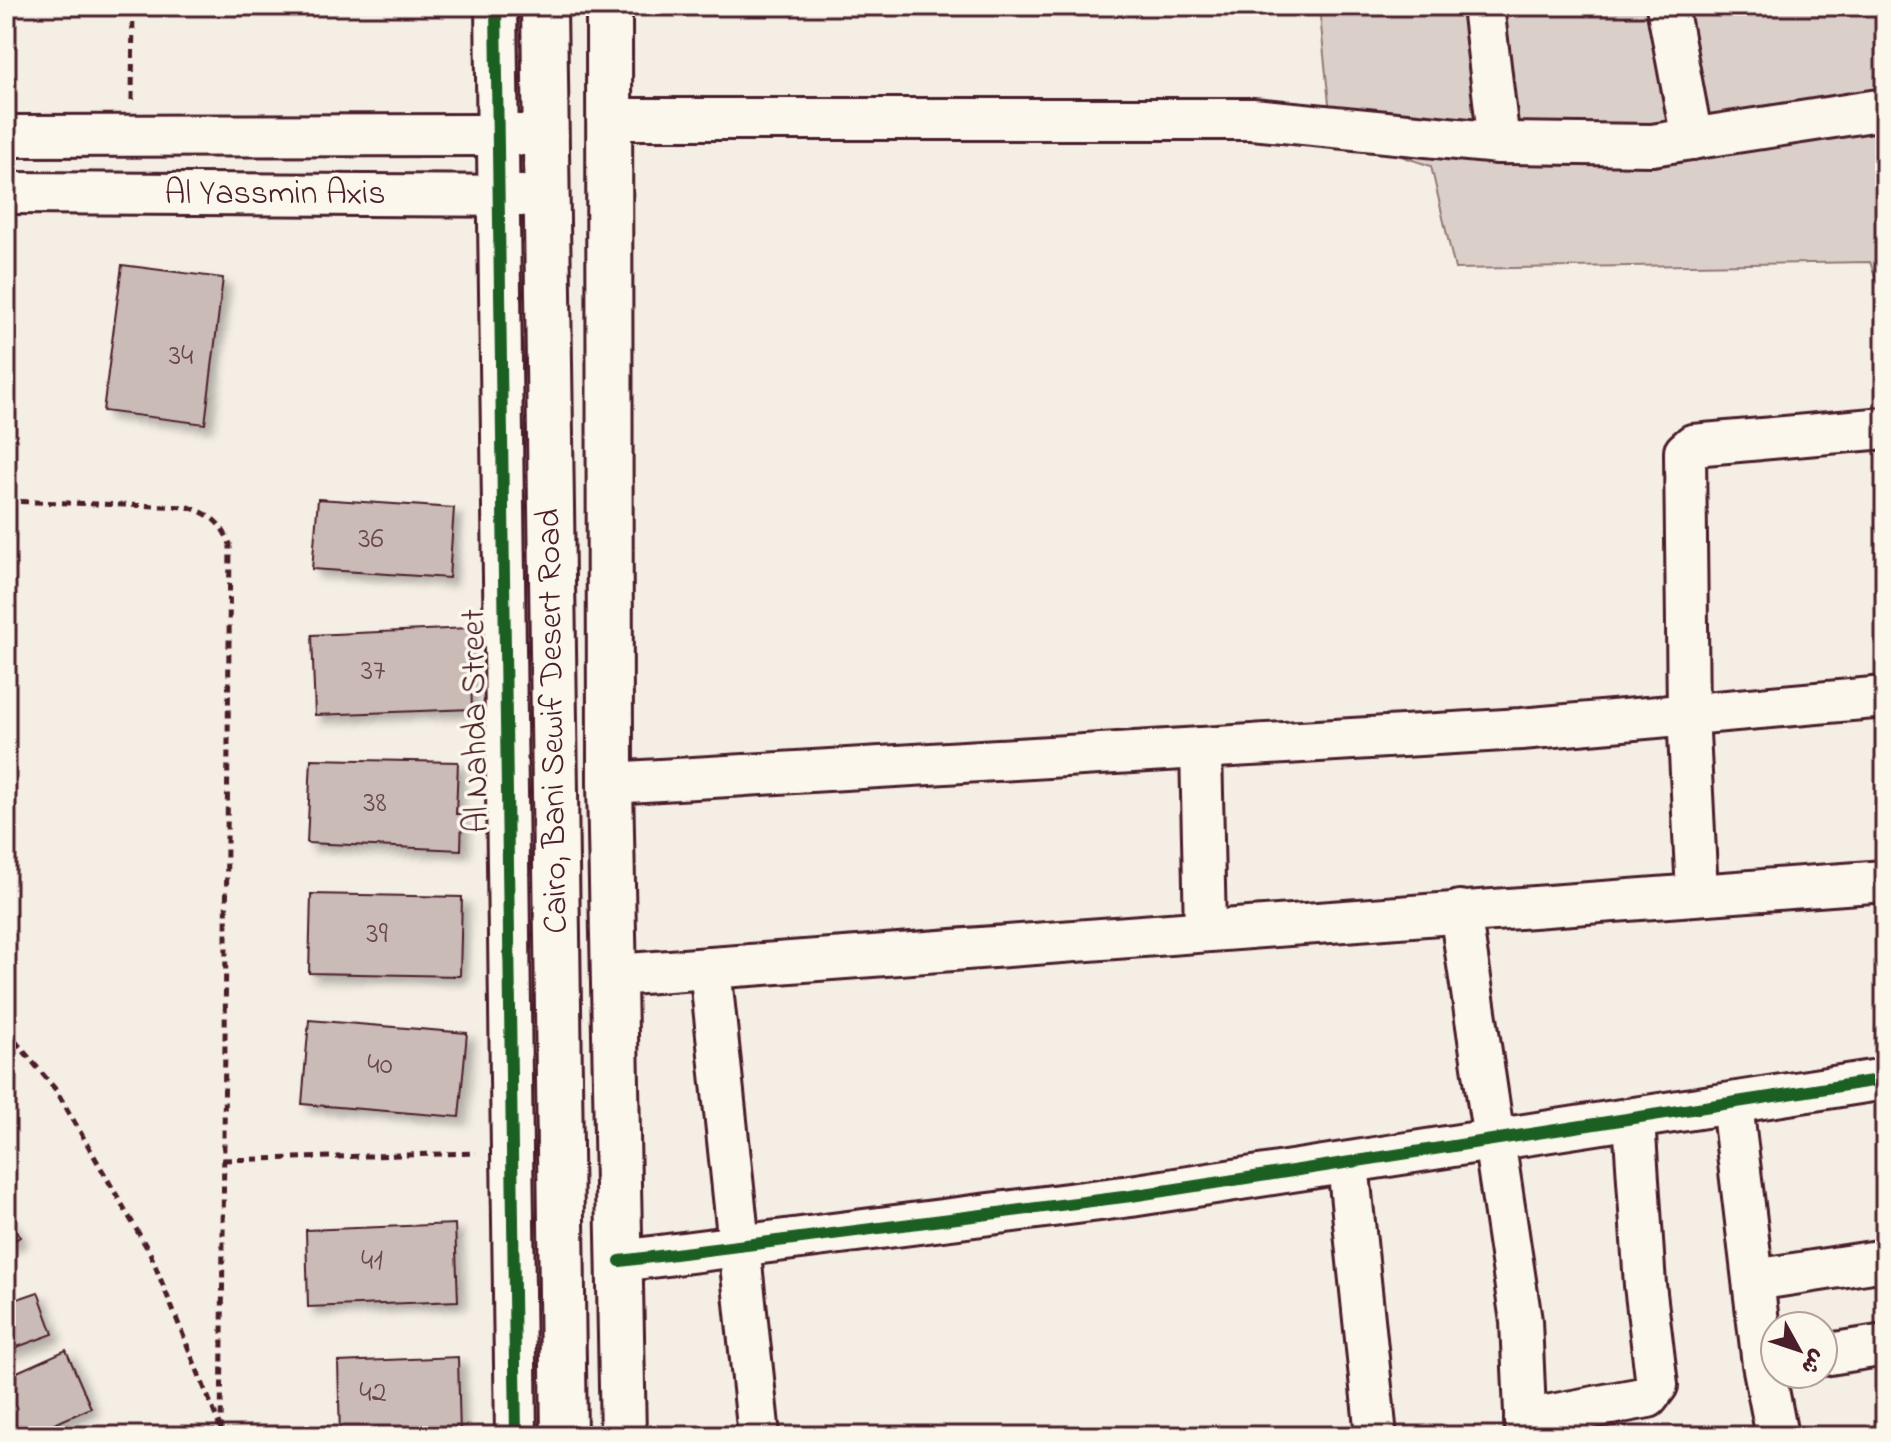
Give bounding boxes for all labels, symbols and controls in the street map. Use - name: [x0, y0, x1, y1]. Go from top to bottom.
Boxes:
- street label: Al Yassmin Axis: [164, 170, 386, 220]
- house number: 34: [169, 335, 193, 379]
- street label: Cairo, Bani Sewif Desert Road: [525, 508, 583, 934]
- house number: 36: [358, 518, 384, 562]
- street label: Al Nahda Street: [450, 608, 504, 834]
- house number: 37: [361, 650, 385, 694]
- house number: 38: [363, 782, 387, 826]
- house number: 39: [366, 913, 388, 957]
- house number: 40: [367, 1044, 393, 1088]
- house number: 41: [361, 1240, 383, 1284]
- north arrow: [1759, 1310, 1839, 1390]
- text: ش: [1792, 1341, 1832, 1380]
- house number: 42: [359, 1372, 387, 1416]

